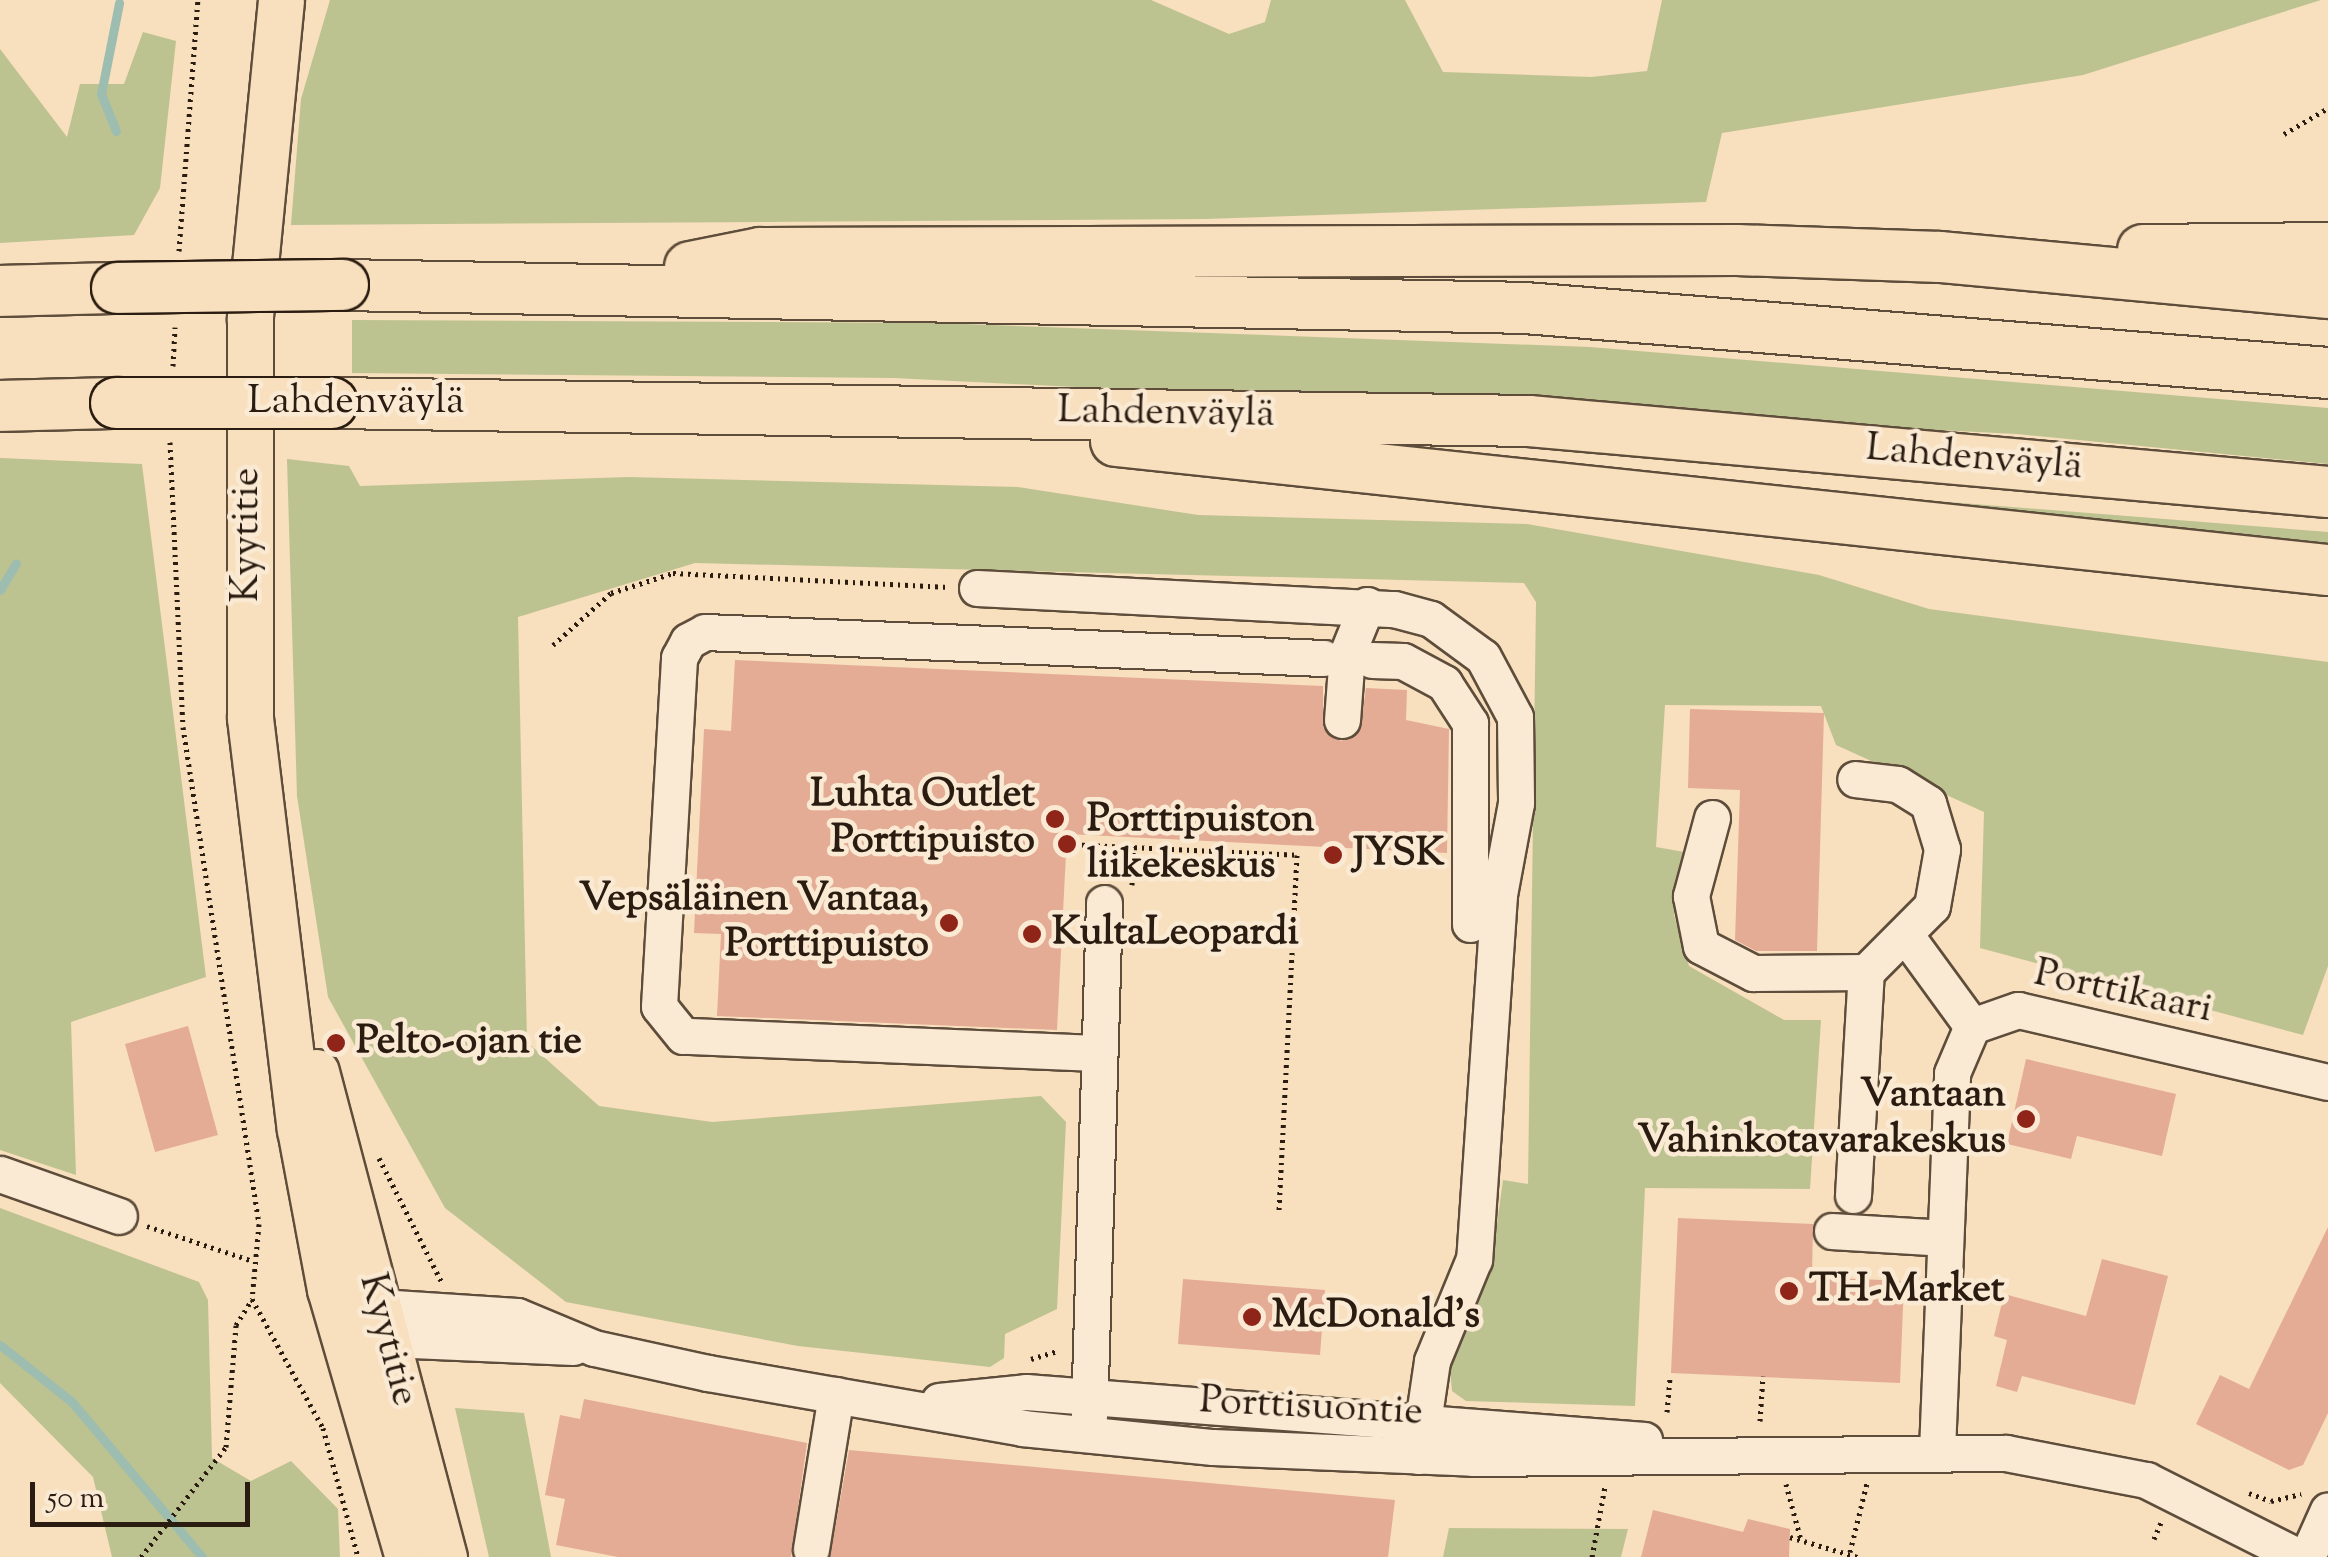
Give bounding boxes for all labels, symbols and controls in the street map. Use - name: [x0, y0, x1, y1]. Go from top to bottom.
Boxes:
- street label: Lahdenväylä: [247, 379, 465, 427]
- street label: Lahdenväylä: [1057, 388, 1275, 440]
- street label: Lahdenväylä: [1864, 426, 2084, 492]
- street label: Kyytitie: [224, 468, 272, 602]
- place label: Luhta Outlet Porttipuisto: [810, 772, 1035, 866]
- place label: Porttipuiston liikekeskus: [1087, 797, 1315, 891]
- marker: Luhta Outlet Porttipuisto: [1044, 808, 1066, 830]
- place label: JYSK: [1353, 831, 1445, 879]
- marker: Porttipuiston liikekeskus: [1056, 833, 1078, 855]
- marker: JYSK: [1322, 844, 1344, 866]
- place label: Vepsäläinen Vantaa, Porttipuisto: [579, 876, 929, 970]
- place label: KultaLeopardi: [1052, 910, 1299, 958]
- marker: Vepsäläinen Vantaa, Porttipuisto: [938, 912, 960, 934]
- marker: KultaLeopardi: [1021, 923, 1043, 945]
- street label: Porttikaari: [2030, 951, 2216, 1035]
- place label: Pelto-ojan tie: [356, 1019, 582, 1067]
- marker: Pelto-ojan tie: [325, 1032, 347, 1054]
- place label: Vantaan Vahinkotavarakeskus: [1637, 1072, 2006, 1166]
- marker: Vantaan Vahinkotavarakeskus: [2015, 1108, 2037, 1130]
- place label: TH-Market: [1809, 1267, 2004, 1315]
- street label: Kyytitie: [346, 1269, 428, 1411]
- marker: TH-Market: [1778, 1280, 1800, 1302]
- place label: McDonald's: [1272, 1293, 1480, 1341]
- marker: McDonald's: [1241, 1306, 1263, 1328]
- street label: Porttisuontie: [1198, 1378, 1424, 1438]
- scale bar: [35, 1462, 255, 1524]
- text: 50 m: [47, 1478, 104, 1521]

